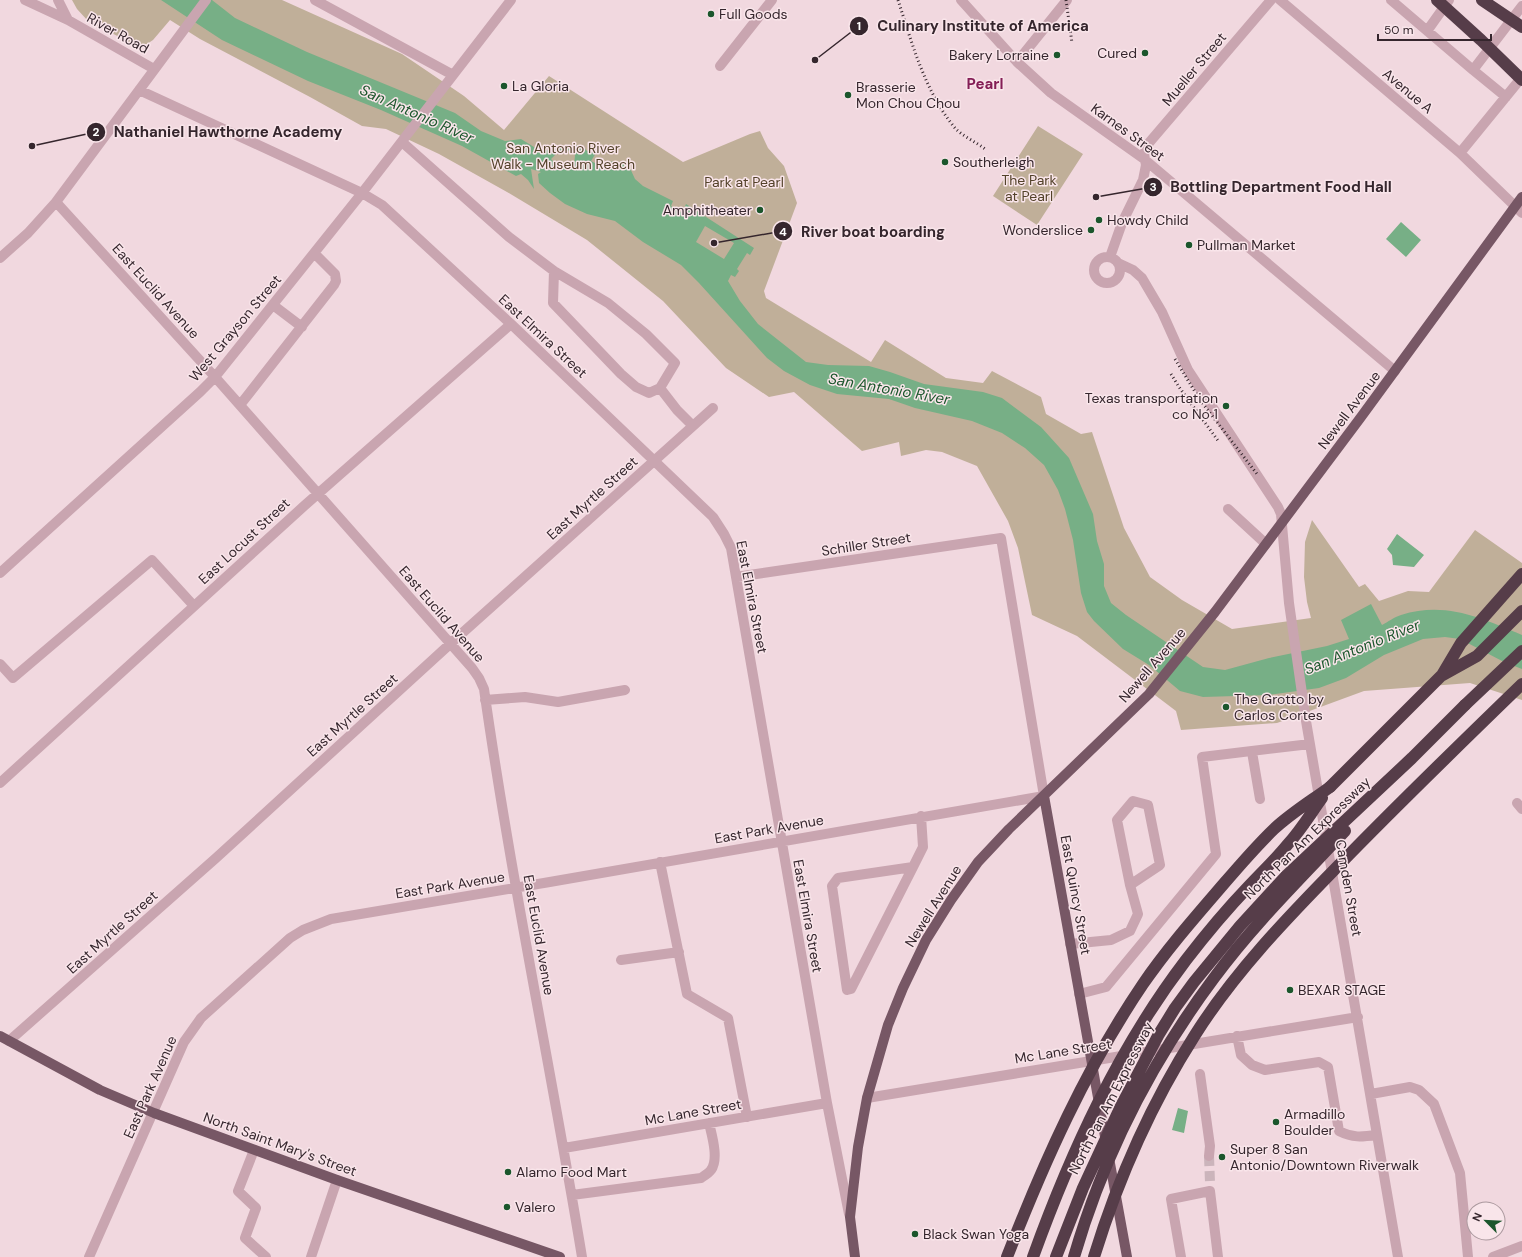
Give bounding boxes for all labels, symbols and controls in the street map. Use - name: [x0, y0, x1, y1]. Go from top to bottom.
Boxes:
- place label: Full Goods: [719, 5, 788, 23]
- street label: River Road: [84, 9, 152, 57]
- marker: Full Goods: [706, 9, 716, 19]
- callout: Culinary Institute of America: [849, 13, 1097, 40]
- text: Culinary Institute of America: [877, 16, 1089, 36]
- scale bar: [1378, 16, 1491, 42]
- text: 1: [857, 18, 861, 34]
- text: 50 m: [1384, 22, 1413, 38]
- street label: Mueller Street: [1158, 29, 1230, 109]
- place label: Cured: [1097, 44, 1137, 62]
- place label: Bakery Lorraine: [949, 46, 1049, 64]
- marker: Cured: [1140, 48, 1150, 58]
- marker: Bakery Lorraine: [1052, 50, 1062, 60]
- street label: Avenue A: [1379, 65, 1437, 117]
- district label: Pearl: [967, 74, 1003, 94]
- place label: La Gloria: [512, 77, 569, 95]
- place label: Brasserie Mon Chou Chou: [856, 78, 960, 112]
- water label: San Antonio River: [357, 80, 478, 148]
- marker: La Gloria: [499, 81, 509, 91]
- marker: Brasserie Mon Chou Chou: [843, 90, 853, 100]
- street label: Karnes Street: [1087, 99, 1169, 165]
- callout: Nathaniel Hawthorne Academy: [86, 118, 351, 145]
- text: Nathaniel Hawthorne Academy: [114, 122, 342, 142]
- text: 2: [93, 124, 100, 140]
- park label: San Antonio River Walk - Museum Reach: [491, 139, 635, 173]
- place label: Southerleigh: [953, 153, 1034, 171]
- marker: Southerleigh: [940, 157, 950, 167]
- park label: The Park at Pearl: [1001, 171, 1057, 205]
- park label: Park at Pearl: [704, 173, 784, 191]
- callout: Bottling Department Food Hall: [1143, 174, 1400, 201]
- text: Bottling Department Food Hall: [1170, 177, 1392, 197]
- text: 3: [1149, 179, 1157, 195]
- place label: Amphitheater: [663, 201, 752, 219]
- marker: Amphitheater: [755, 205, 765, 215]
- place label: Howdy Child: [1107, 211, 1189, 229]
- marker: Howdy Child: [1094, 215, 1104, 225]
- callout: River boat boarding: [773, 218, 953, 245]
- place label: Wonderslice: [1002, 221, 1083, 239]
- text: River boat boarding: [801, 222, 945, 242]
- text: 4: [779, 224, 787, 240]
- marker: Wonderslice: [1086, 225, 1096, 235]
- place label: Pullman Market: [1197, 236, 1296, 254]
- street label: East Euclid Avenue: [109, 240, 204, 342]
- marker: Pullman Market: [1184, 240, 1194, 250]
- street label: West Grayson Street: [185, 271, 285, 385]
- street label: East Elmira Street: [495, 290, 591, 382]
- street label: Newell Avenue: [1314, 367, 1384, 453]
- water label: San Antonio River: [827, 368, 952, 410]
- place label: Texas transportation co No 1: [1085, 389, 1218, 423]
- marker: Texas transportation co No 1: [1221, 401, 1231, 411]
- street label: East Myrtle Street: [543, 452, 641, 544]
- street label: East Locust Street: [195, 494, 293, 588]
- street label: Schiller Street: [820, 528, 912, 560]
- street label: East Elmira Street: [732, 539, 772, 655]
- street label: East Euclid Avenue: [395, 562, 489, 666]
- water label: San Antonio River: [1301, 615, 1423, 679]
- street label: Newell Avenue: [1115, 624, 1189, 706]
- street label: East Myrtle Street: [303, 669, 401, 761]
- place label: The Grotto by Carlos Cortes: [1234, 690, 1324, 724]
- marker: The Grotto by Carlos Cortes: [1221, 702, 1231, 712]
- street label: North Pan Am Expressway: [1240, 773, 1374, 903]
- street label: East Park Avenue: [713, 811, 825, 847]
- street label: East Quincy Street: [1057, 834, 1095, 956]
- street label: Camden Street: [1332, 838, 1366, 938]
- street label: East Elmira Street: [789, 858, 827, 974]
- street label: Newell Avenue: [901, 862, 965, 950]
- street label: East Park Avenue: [394, 867, 506, 903]
- street label: East Euclid Avenue: [520, 873, 558, 997]
- street label: East Myrtle Street: [63, 886, 161, 978]
- place label: BEXAR STAGE: [1298, 981, 1386, 999]
- marker: BEXAR STAGE: [1285, 985, 1295, 995]
- street label: North Pan Am Expressway: [1065, 1018, 1157, 1177]
- street label: East Park Avenue: [119, 1033, 181, 1141]
- street label: Mc Lane Street: [1013, 1034, 1113, 1068]
- street label: Mc Lane Street: [643, 1095, 743, 1129]
- place label: Armadillo Boulder: [1284, 1105, 1345, 1139]
- street label: North Saint Mary's Street: [201, 1108, 359, 1180]
- marker: Armadillo Boulder: [1271, 1117, 1281, 1127]
- place label: Super 8 San Antonio/Downtown Riverwalk: [1230, 1140, 1419, 1174]
- marker: Super 8 San Antonio/Downtown Riverwalk: [1217, 1152, 1227, 1162]
- place label: Alamo Food Mart: [516, 1163, 627, 1181]
- marker: Alamo Food Mart: [503, 1167, 513, 1177]
- place label: Valero: [515, 1198, 556, 1216]
- north arrow: [1466, 1201, 1506, 1241]
- marker: Valero: [502, 1202, 512, 1212]
- text: N: [1469, 1210, 1485, 1223]
- place label: Black Swan Yoga: [923, 1225, 1029, 1243]
- marker: Black Swan Yoga: [910, 1229, 920, 1239]

